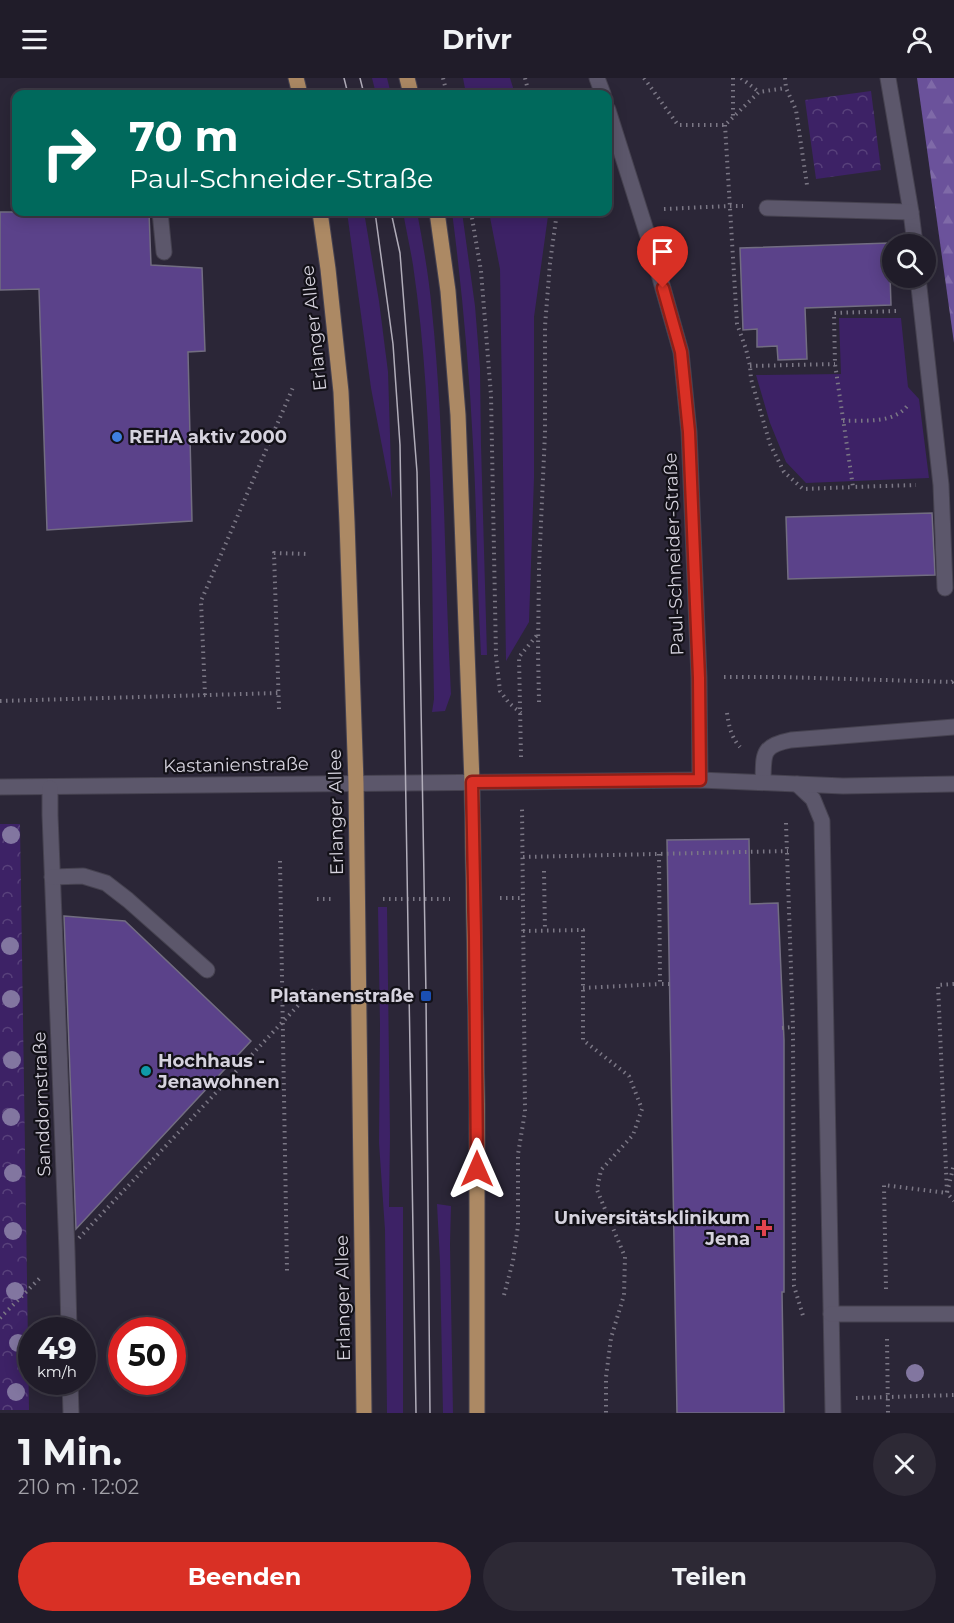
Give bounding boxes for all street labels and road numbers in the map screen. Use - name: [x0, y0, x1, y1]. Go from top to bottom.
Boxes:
- street label: Erlanger Allee: [296, 264, 332, 392]
- street label: Paul-Schneider-Straße: [659, 452, 689, 656]
- street label: Erlanger Allee: [324, 749, 348, 875]
- street label: Kastanienstraße: [163, 753, 309, 777]
- street label: Sanddornstraße: [28, 1031, 56, 1177]
- street label: Erlanger Allee: [331, 1235, 355, 1361]

